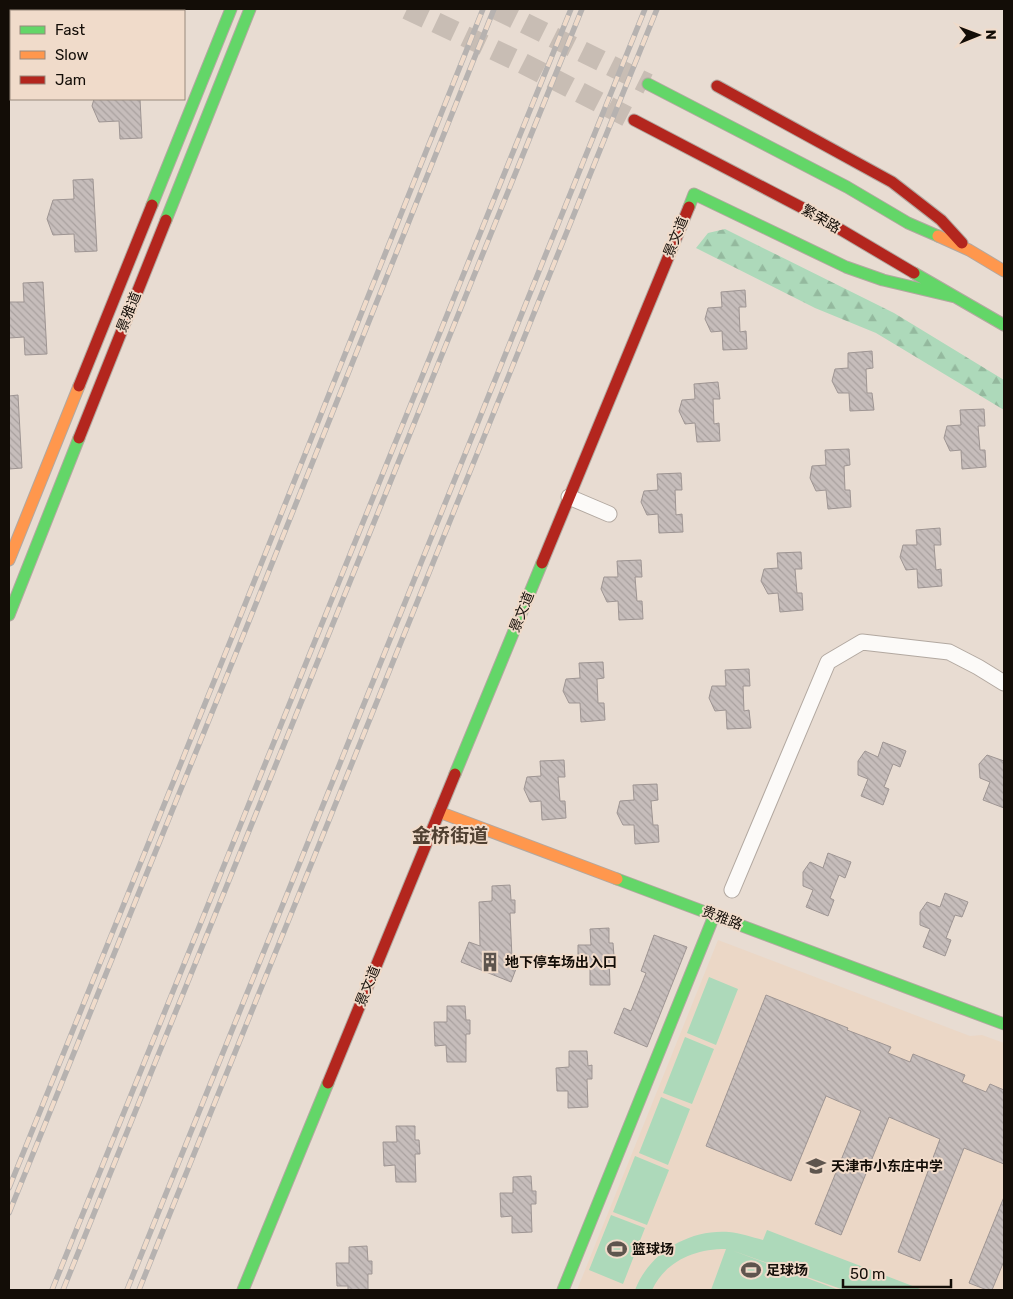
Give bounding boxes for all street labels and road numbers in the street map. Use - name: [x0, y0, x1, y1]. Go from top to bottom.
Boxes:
- street label: 繁荣路: [799, 201, 843, 237]
- street label: 景文道: [660, 214, 692, 260]
- street label: 景雅道: [113, 289, 145, 335]
- street label: 景文道: [506, 589, 538, 635]
- street label: 贵雅路: [699, 903, 745, 933]
- street label: 景文道: [352, 963, 384, 1009]

